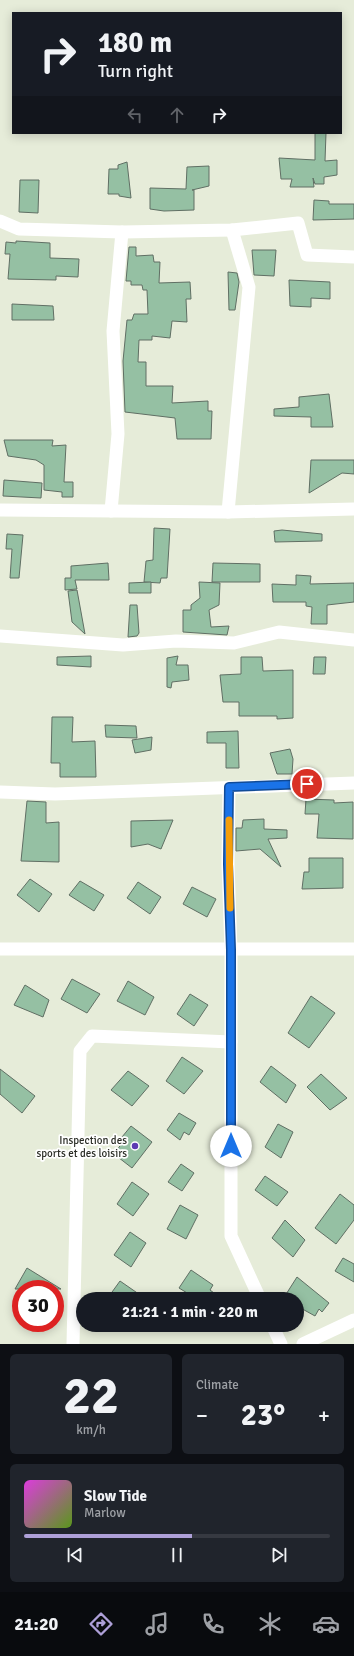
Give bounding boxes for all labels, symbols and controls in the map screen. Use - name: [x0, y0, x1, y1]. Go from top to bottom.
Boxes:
- text: 180 m: [98, 26, 172, 60]
- icon: right: [32, 28, 84, 80]
- text: Turn right: [98, 60, 173, 82]
- icon: left: [124, 104, 146, 126]
- icon: ahead: [166, 104, 188, 126]
- icon: right: [208, 104, 230, 126]
- pin: [290, 767, 324, 801]
- icon: arrive: [296, 773, 318, 795]
- position arrow: [210, 1125, 252, 1167]
- place label: Inspection des sports et des loisirs: [36, 1134, 127, 1160]
- marker: Inspection des sports et des loisirs: [130, 1141, 140, 1151]
- speed limit sign: 30: [12, 1280, 64, 1332]
- text: 21:21 · 1 min · 220 m: [122, 1303, 258, 1321]
- text: 22: [63, 1364, 119, 1428]
- text: Climate: [196, 1377, 239, 1393]
- text: 23°: [241, 1397, 285, 1434]
- text: −: [196, 1402, 208, 1429]
- text: +: [318, 1402, 330, 1429]
- text: km/h: [76, 1422, 106, 1438]
- text: Slow Tide: [84, 1487, 147, 1505]
- text: Marlow: [84, 1505, 126, 1521]
- icon: previous: [64, 1544, 86, 1566]
- icon: pause: [166, 1544, 188, 1566]
- icon: next: [268, 1544, 290, 1566]
- icon: directions: [87, 1610, 115, 1638]
- icon: music: [143, 1610, 171, 1638]
- icon: phone: [199, 1610, 227, 1638]
- icon: climate: [256, 1610, 284, 1638]
- icon: car: [312, 1610, 340, 1638]
- text: 21:20: [14, 1613, 58, 1635]

